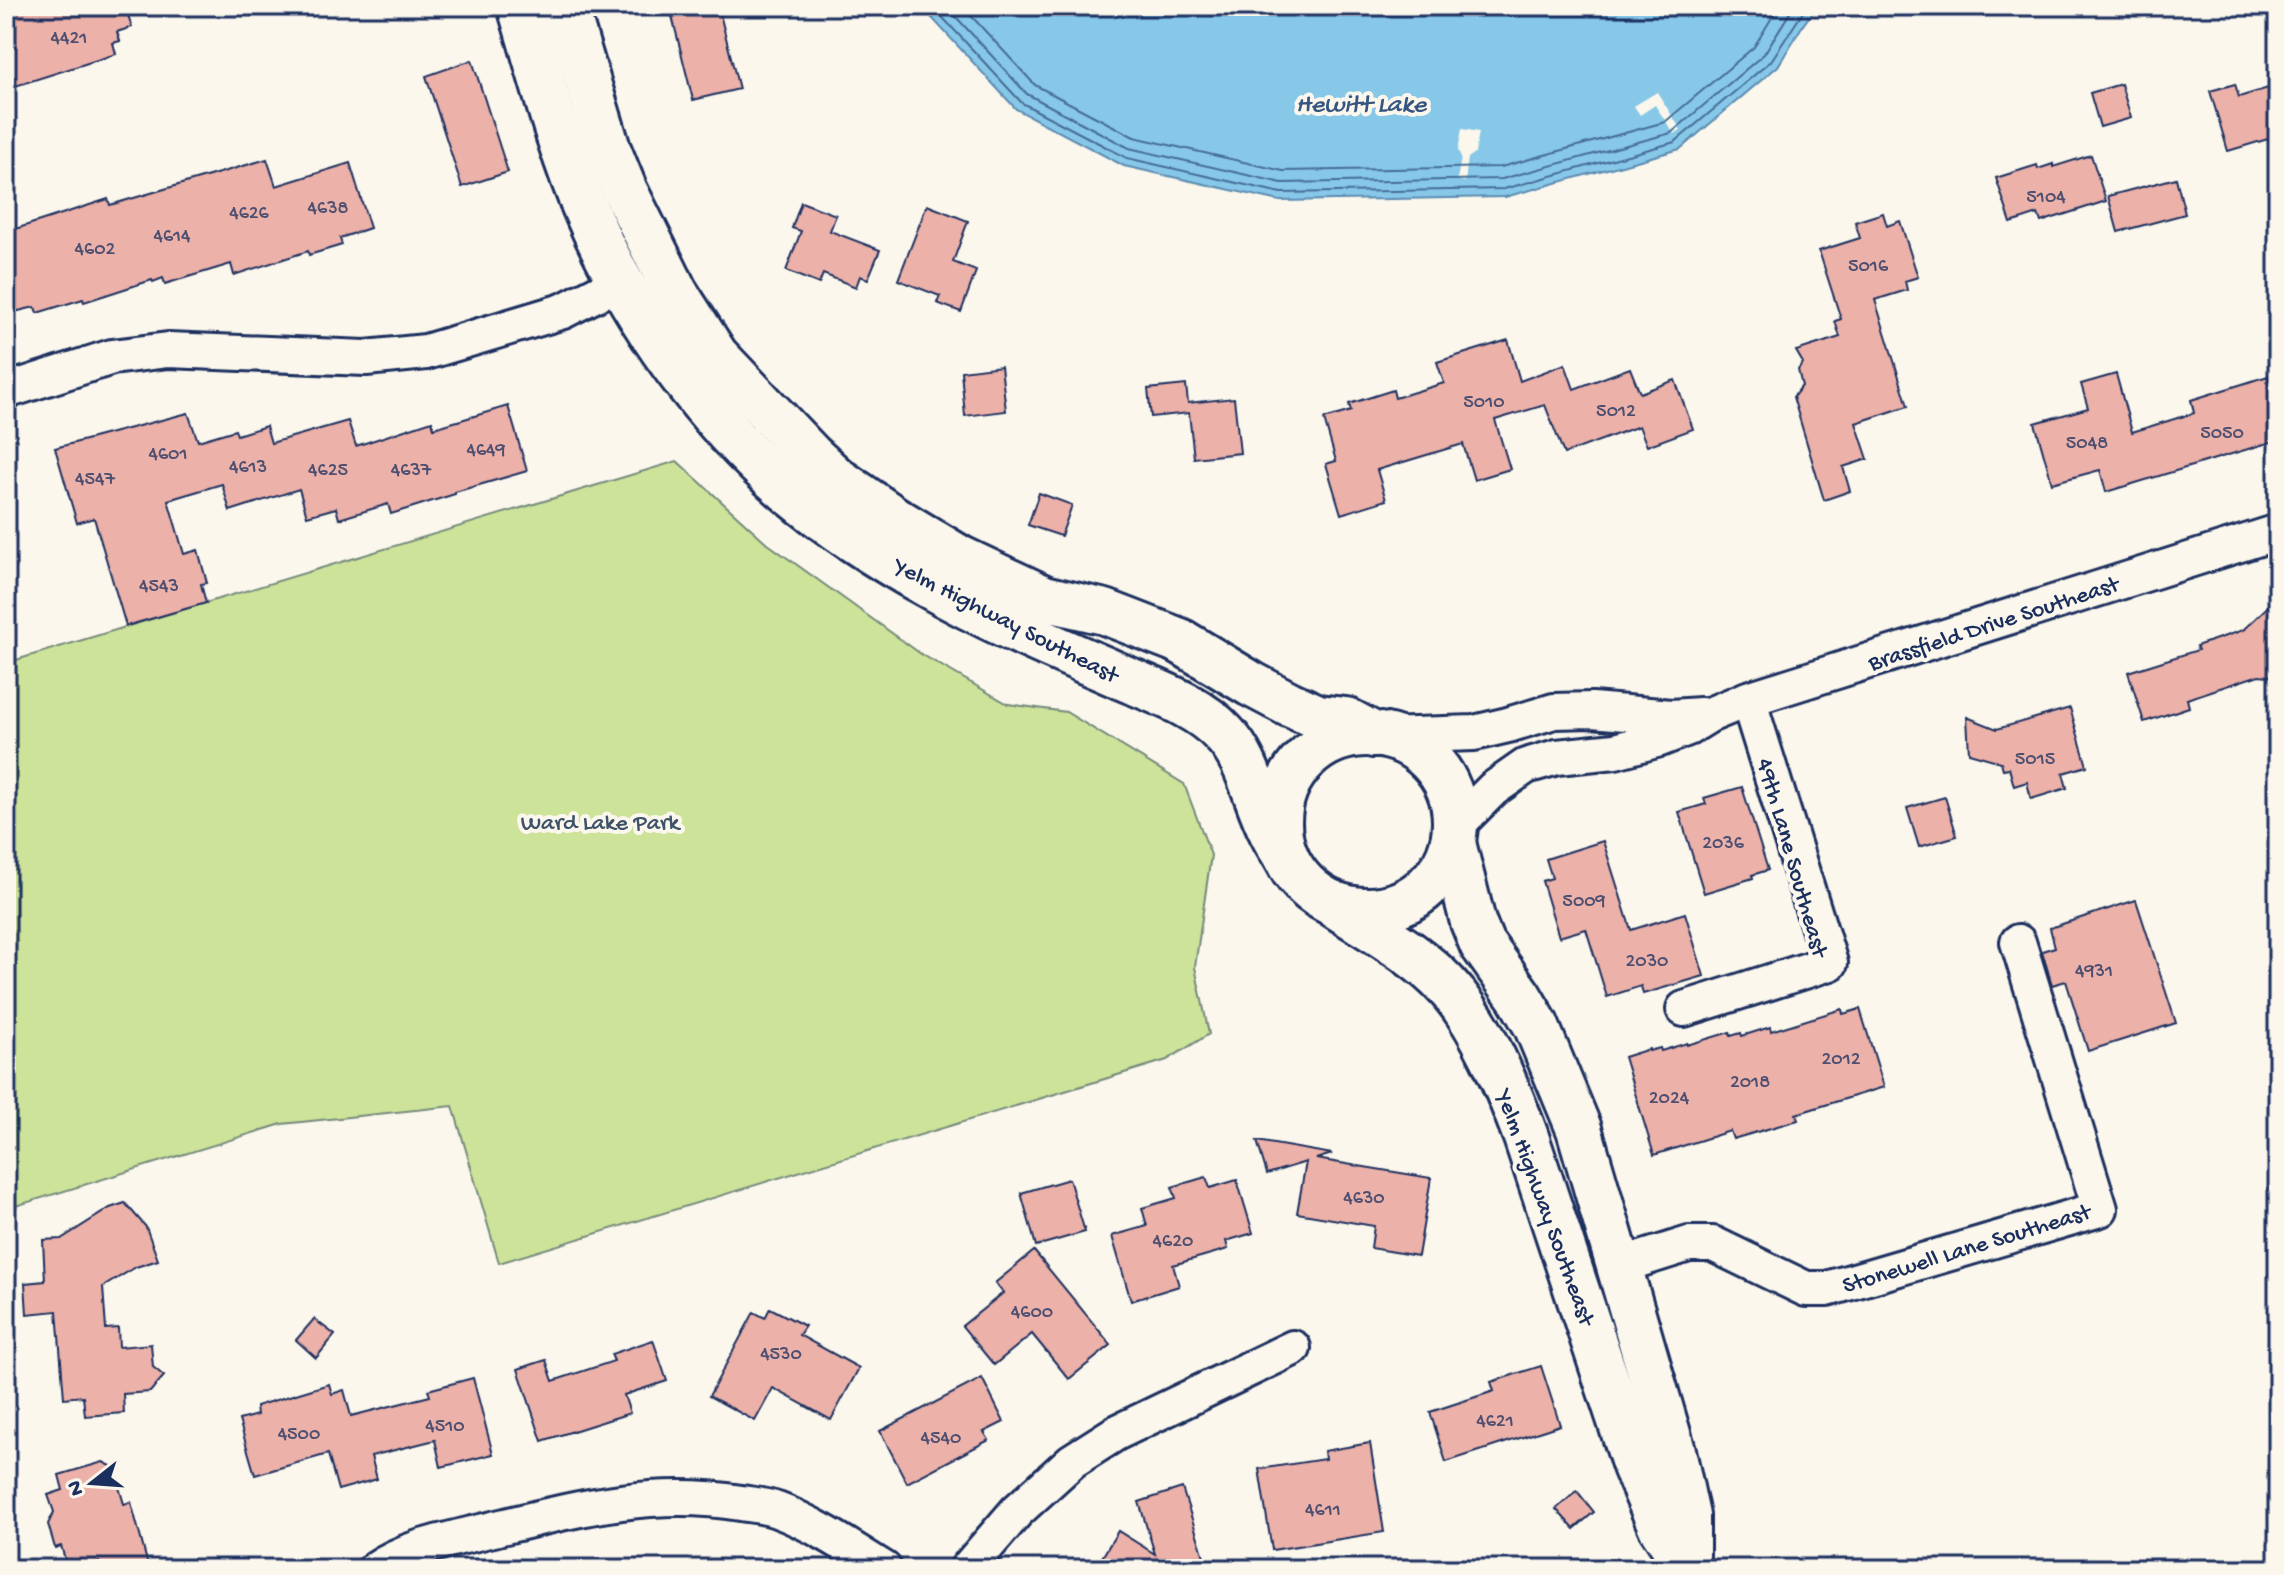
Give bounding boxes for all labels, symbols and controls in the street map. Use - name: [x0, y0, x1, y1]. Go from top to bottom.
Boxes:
- house number: 4421: [51, 28, 87, 51]
- water label: Hewitt Lake: [1296, 91, 1428, 122]
- house number: 5104: [2026, 187, 2066, 210]
- house number: 4638: [308, 198, 349, 221]
- house number: 4626: [229, 203, 270, 226]
- house number: 4614: [153, 226, 191, 249]
- house number: 4602: [75, 239, 116, 262]
- house number: 5016: [1848, 256, 1889, 279]
- house number: 5010: [1463, 392, 1505, 415]
- house number: 5012: [1596, 401, 1636, 424]
- house number: 5050: [2200, 423, 2244, 446]
- house number: 5048: [2066, 433, 2108, 456]
- house number: 4649: [466, 440, 506, 463]
- house number: 4601: [148, 444, 188, 467]
- house number: 4613: [229, 457, 267, 480]
- house number: 4625: [308, 460, 348, 483]
- house number: 4637: [391, 460, 432, 483]
- house number: 4547: [75, 469, 116, 492]
- street label: Yelm Highway Southeast: [886, 552, 1125, 692]
- street label: Brassfield Drive Southeast: [1864, 570, 2125, 680]
- house number: 4543: [139, 576, 179, 599]
- house number: 5015: [2015, 749, 2055, 772]
- street label: 49th Lane Southeast: [1748, 755, 1833, 963]
- park label: Ward Lake Park: [521, 810, 682, 839]
- house number: 2036: [1702, 833, 1745, 856]
- house number: 5009: [1562, 891, 1606, 914]
- house number: 2030: [1626, 951, 1668, 974]
- house number: 4931: [2075, 961, 2113, 984]
- house number: 2012: [1821, 1049, 1861, 1072]
- house number: 2018: [1730, 1072, 1770, 1095]
- street label: Yelm Highway Southeast: [1487, 1085, 1601, 1332]
- house number: 2024: [1649, 1088, 1690, 1111]
- house number: 4630: [1343, 1188, 1385, 1211]
- street label: Stonewell Lane Southeast: [1839, 1198, 2097, 1302]
- house number: 4620: [1153, 1231, 1193, 1254]
- house number: 4600: [1011, 1302, 1053, 1325]
- house number: 4530: [760, 1344, 802, 1367]
- house number: 4621: [1476, 1411, 1514, 1434]
- house number: 4510: [425, 1416, 465, 1439]
- house number: 4500: [278, 1424, 320, 1447]
- house number: 4540: [921, 1428, 961, 1451]
- north arrow: [52, 1443, 132, 1523]
- text: N: [62, 1477, 91, 1498]
- house number: 4611: [1305, 1500, 1341, 1523]

